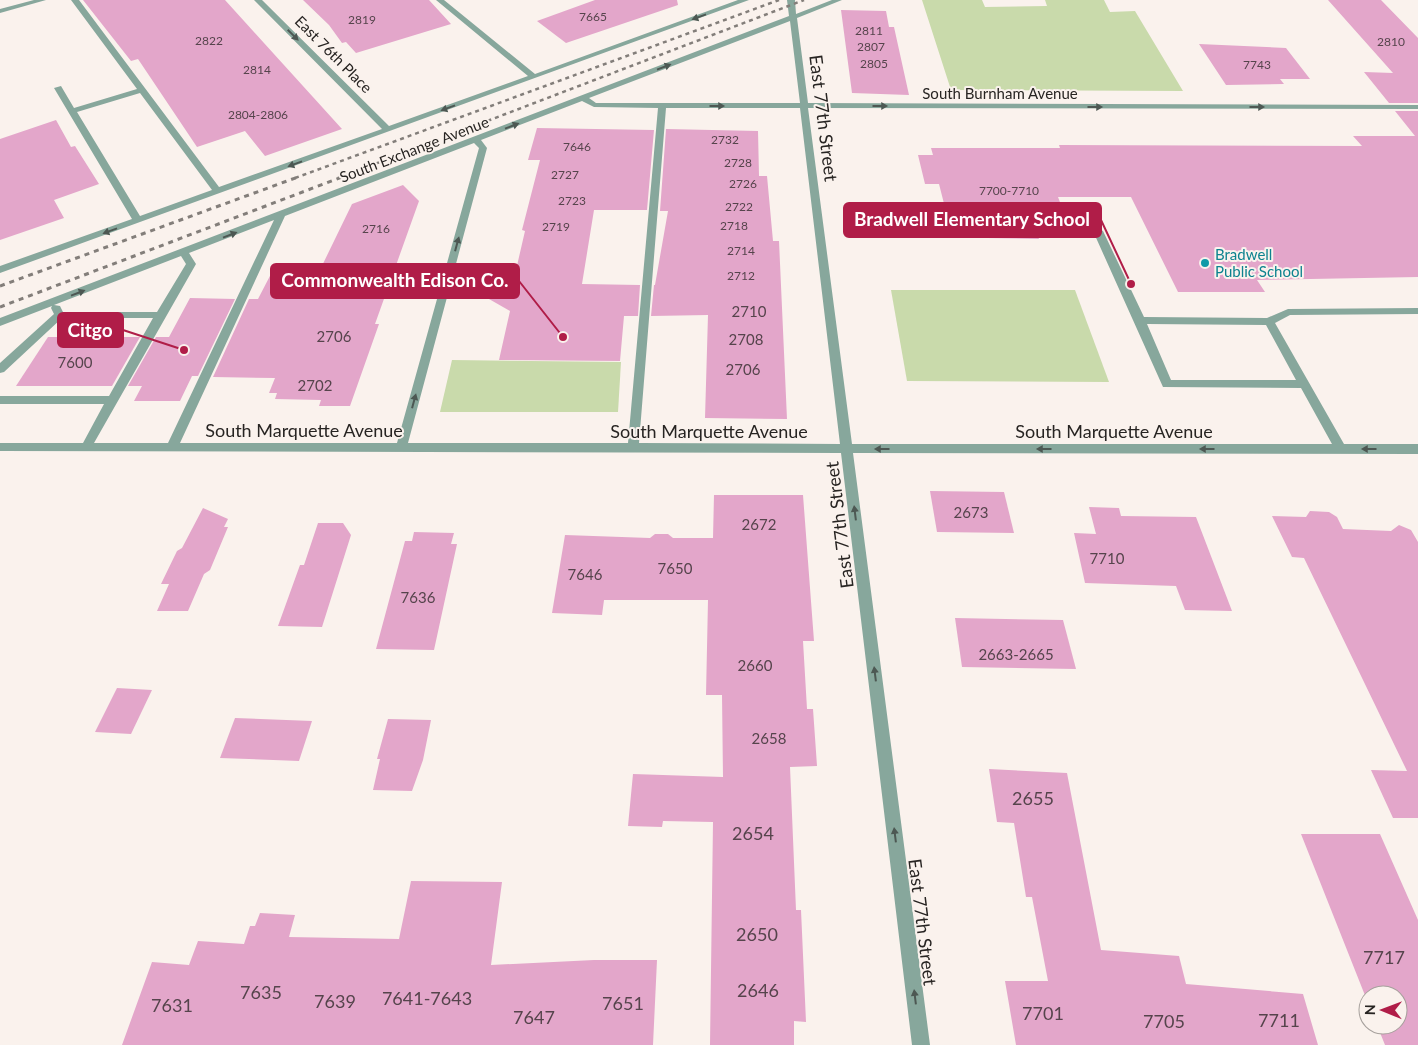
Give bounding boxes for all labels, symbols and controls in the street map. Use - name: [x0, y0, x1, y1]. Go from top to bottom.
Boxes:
- house number: 7665: [579, 9, 607, 24]
- street label: East 76th Place: [292, 12, 376, 96]
- house number: 2819: [348, 12, 376, 27]
- one-way arrow: [691, 13, 706, 21]
- house number: 2811: [855, 23, 883, 38]
- one-way arrow: [287, 28, 299, 40]
- house number: 2822: [195, 33, 223, 48]
- house number: 2810: [1377, 34, 1405, 49]
- house number: 2807: [857, 39, 885, 54]
- street label: East 77th Street: [805, 53, 843, 183]
- house number: 2805: [860, 56, 888, 71]
- house number: 7743: [1243, 57, 1271, 72]
- house number: 2814: [243, 62, 271, 77]
- one-way arrow: [657, 63, 672, 71]
- street label: South Burnham Avenue: [922, 84, 1078, 102]
- one-way arrow: [709, 102, 725, 110]
- one-way arrow: [872, 102, 888, 110]
- one-way arrow: [1087, 103, 1103, 111]
- one-way arrow: [1249, 103, 1265, 111]
- one-way arrow: [440, 104, 455, 112]
- house number: 2804-2806: [228, 107, 288, 122]
- street label: South Exchange Avenue: [337, 112, 491, 186]
- one-way arrow: [505, 122, 520, 130]
- house number: 2732: [711, 132, 739, 147]
- house number: 7646: [563, 139, 591, 154]
- house number: 2728: [724, 155, 752, 170]
- one-way arrow: [287, 160, 302, 168]
- house number: 2727: [551, 167, 579, 182]
- house number: 2726: [729, 176, 757, 191]
- house number: 7700-7710: [979, 183, 1039, 198]
- house number: 2723: [558, 193, 586, 208]
- house number: 2722: [725, 199, 753, 214]
- callout: Bradwell Elementary School: [844, 203, 1101, 237]
- text: Bradwell Elementary School: [854, 207, 1090, 230]
- house number: 2718: [720, 218, 748, 233]
- house number: 2719: [542, 219, 570, 234]
- house number: 2716: [362, 221, 390, 236]
- one-way arrow: [102, 228, 117, 235]
- one-way arrow: [223, 231, 238, 239]
- one-way arrow: [453, 236, 461, 251]
- house number: 2714: [727, 243, 755, 258]
- place label: Bradwell Public School: [1215, 245, 1303, 280]
- marker: Bradwell Public School: [1199, 257, 1211, 269]
- callout: Commonwealth Edison Co.: [271, 264, 519, 298]
- text: Commonwealth Edison Co.: [281, 268, 509, 291]
- house number: 2712: [727, 268, 755, 283]
- one-way arrow: [71, 289, 86, 296]
- house number: 2710: [732, 302, 767, 320]
- callout: Citgo: [58, 313, 123, 347]
- text: Citgo: [67, 318, 113, 341]
- house number: 2706: [317, 327, 352, 345]
- house number: 2708: [729, 330, 763, 348]
- house number: 7600: [58, 353, 93, 371]
- house number: 2706: [726, 360, 761, 378]
- house number: 2702: [298, 376, 332, 394]
- one-way arrow: [411, 393, 419, 408]
- street label: South Marquette Avenue: [205, 419, 403, 441]
- street label: South Marquette Avenue: [610, 420, 808, 442]
- street label: South Marquette Avenue: [1015, 420, 1213, 442]
- one-way arrow: [874, 444, 890, 452]
- one-way arrow: [1036, 445, 1052, 453]
- one-way arrow: [1199, 445, 1215, 453]
- one-way arrow: [1361, 445, 1377, 453]
- street label: East 77th Street: [820, 460, 858, 590]
- house number: 2673: [954, 503, 988, 521]
- one-way arrow: [851, 504, 859, 520]
- house number: 2672: [742, 515, 776, 533]
- house number: 7710: [1090, 549, 1125, 567]
- house number: 7650: [658, 559, 693, 577]
- house number: 7646: [568, 565, 603, 583]
- house number: 7636: [401, 588, 436, 606]
- house number: 2663-2665: [978, 645, 1054, 663]
- house number: 2660: [738, 656, 773, 674]
- one-way arrow: [871, 666, 879, 682]
- house number: 2658: [752, 729, 786, 747]
- house number: 2655: [1012, 787, 1054, 809]
- house number: 2654: [732, 822, 774, 844]
- one-way arrow: [891, 827, 899, 843]
- street label: East 77th Street: [904, 857, 942, 987]
- house number: 2650: [736, 923, 778, 945]
- house number: 7717: [1363, 946, 1405, 968]
- house number: 2646: [737, 979, 779, 1001]
- house number: 7635: [240, 981, 282, 1003]
- north arrow: [1358, 985, 1408, 1035]
- house number: 7641-7643: [382, 987, 472, 1009]
- one-way arrow: [911, 988, 919, 1004]
- house number: 7639: [314, 990, 356, 1012]
- house number: 7651: [602, 992, 644, 1014]
- house number: 7631: [151, 994, 193, 1016]
- house number: 7701: [1022, 1002, 1064, 1024]
- text: N: [1361, 1004, 1378, 1015]
- house number: 7647: [513, 1006, 555, 1028]
- house number: 7711: [1258, 1009, 1300, 1031]
- house number: 7705: [1143, 1010, 1185, 1032]

